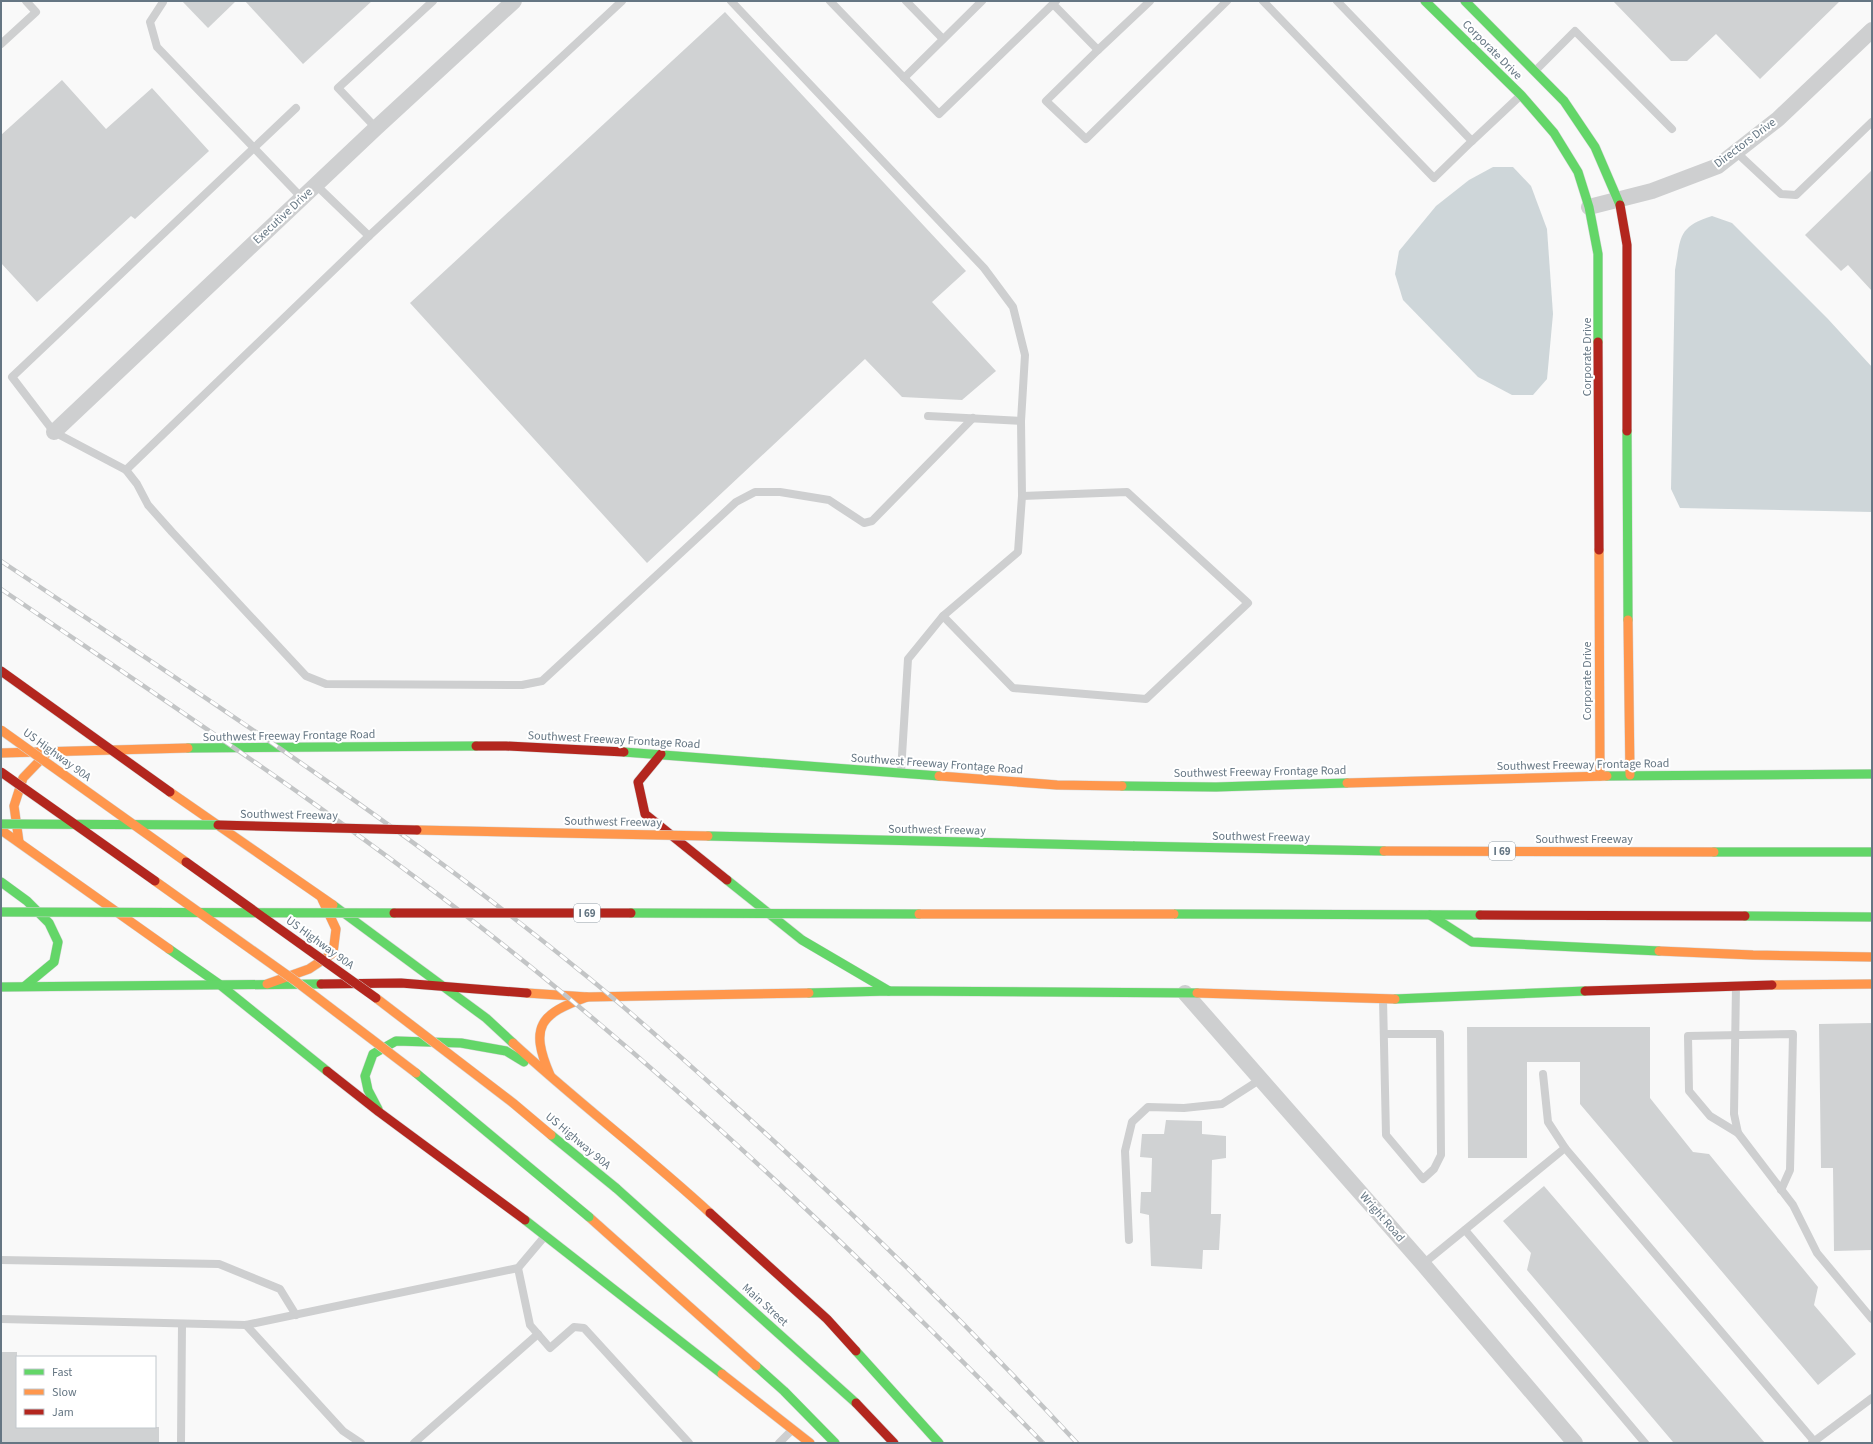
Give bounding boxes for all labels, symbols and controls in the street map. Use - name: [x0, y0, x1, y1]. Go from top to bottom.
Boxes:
- street label: Corporate Drive: [1458, 16, 1526, 84]
- street label: Directors Drive: [1710, 114, 1780, 172]
- street label: Executive Drive: [249, 184, 317, 248]
- street label: Corporate Drive: [1579, 318, 1596, 396]
- street label: Corporate Drive: [1579, 642, 1596, 720]
- street label: US Highway 90A: [19, 724, 95, 786]
- street label: Southwest Freeway Frontage Road: [203, 726, 375, 746]
- street label: Southwest Freeway Frontage Road: [527, 727, 701, 753]
- street label: Southwest Freeway Frontage Road: [850, 749, 1024, 779]
- street label: Southwest Freeway Frontage Road: [1497, 755, 1669, 775]
- street label: Southwest Freeway Frontage Road: [1174, 762, 1346, 782]
- street label: Southwest Freeway: [240, 806, 338, 824]
- street label: Southwest Freeway: [564, 813, 662, 831]
- street label: Southwest Freeway: [888, 821, 986, 839]
- street label: Southwest Freeway: [1212, 828, 1310, 846]
- street label: Southwest Freeway: [1535, 831, 1633, 848]
- road number: I 69: [1489, 842, 1515, 860]
- road number: I 69: [574, 904, 600, 922]
- street label: US Highway 90A: [282, 912, 358, 974]
- street label: US Highway 90A: [542, 1109, 615, 1174]
- street label: Wright Road: [1355, 1188, 1409, 1246]
- street label: Main Street: [738, 1280, 792, 1330]
- legend: [16, 1356, 156, 1428]
- text: Fast: [52, 1364, 72, 1381]
- text: Slow: [52, 1384, 77, 1401]
- text: Jam: [52, 1404, 74, 1421]

